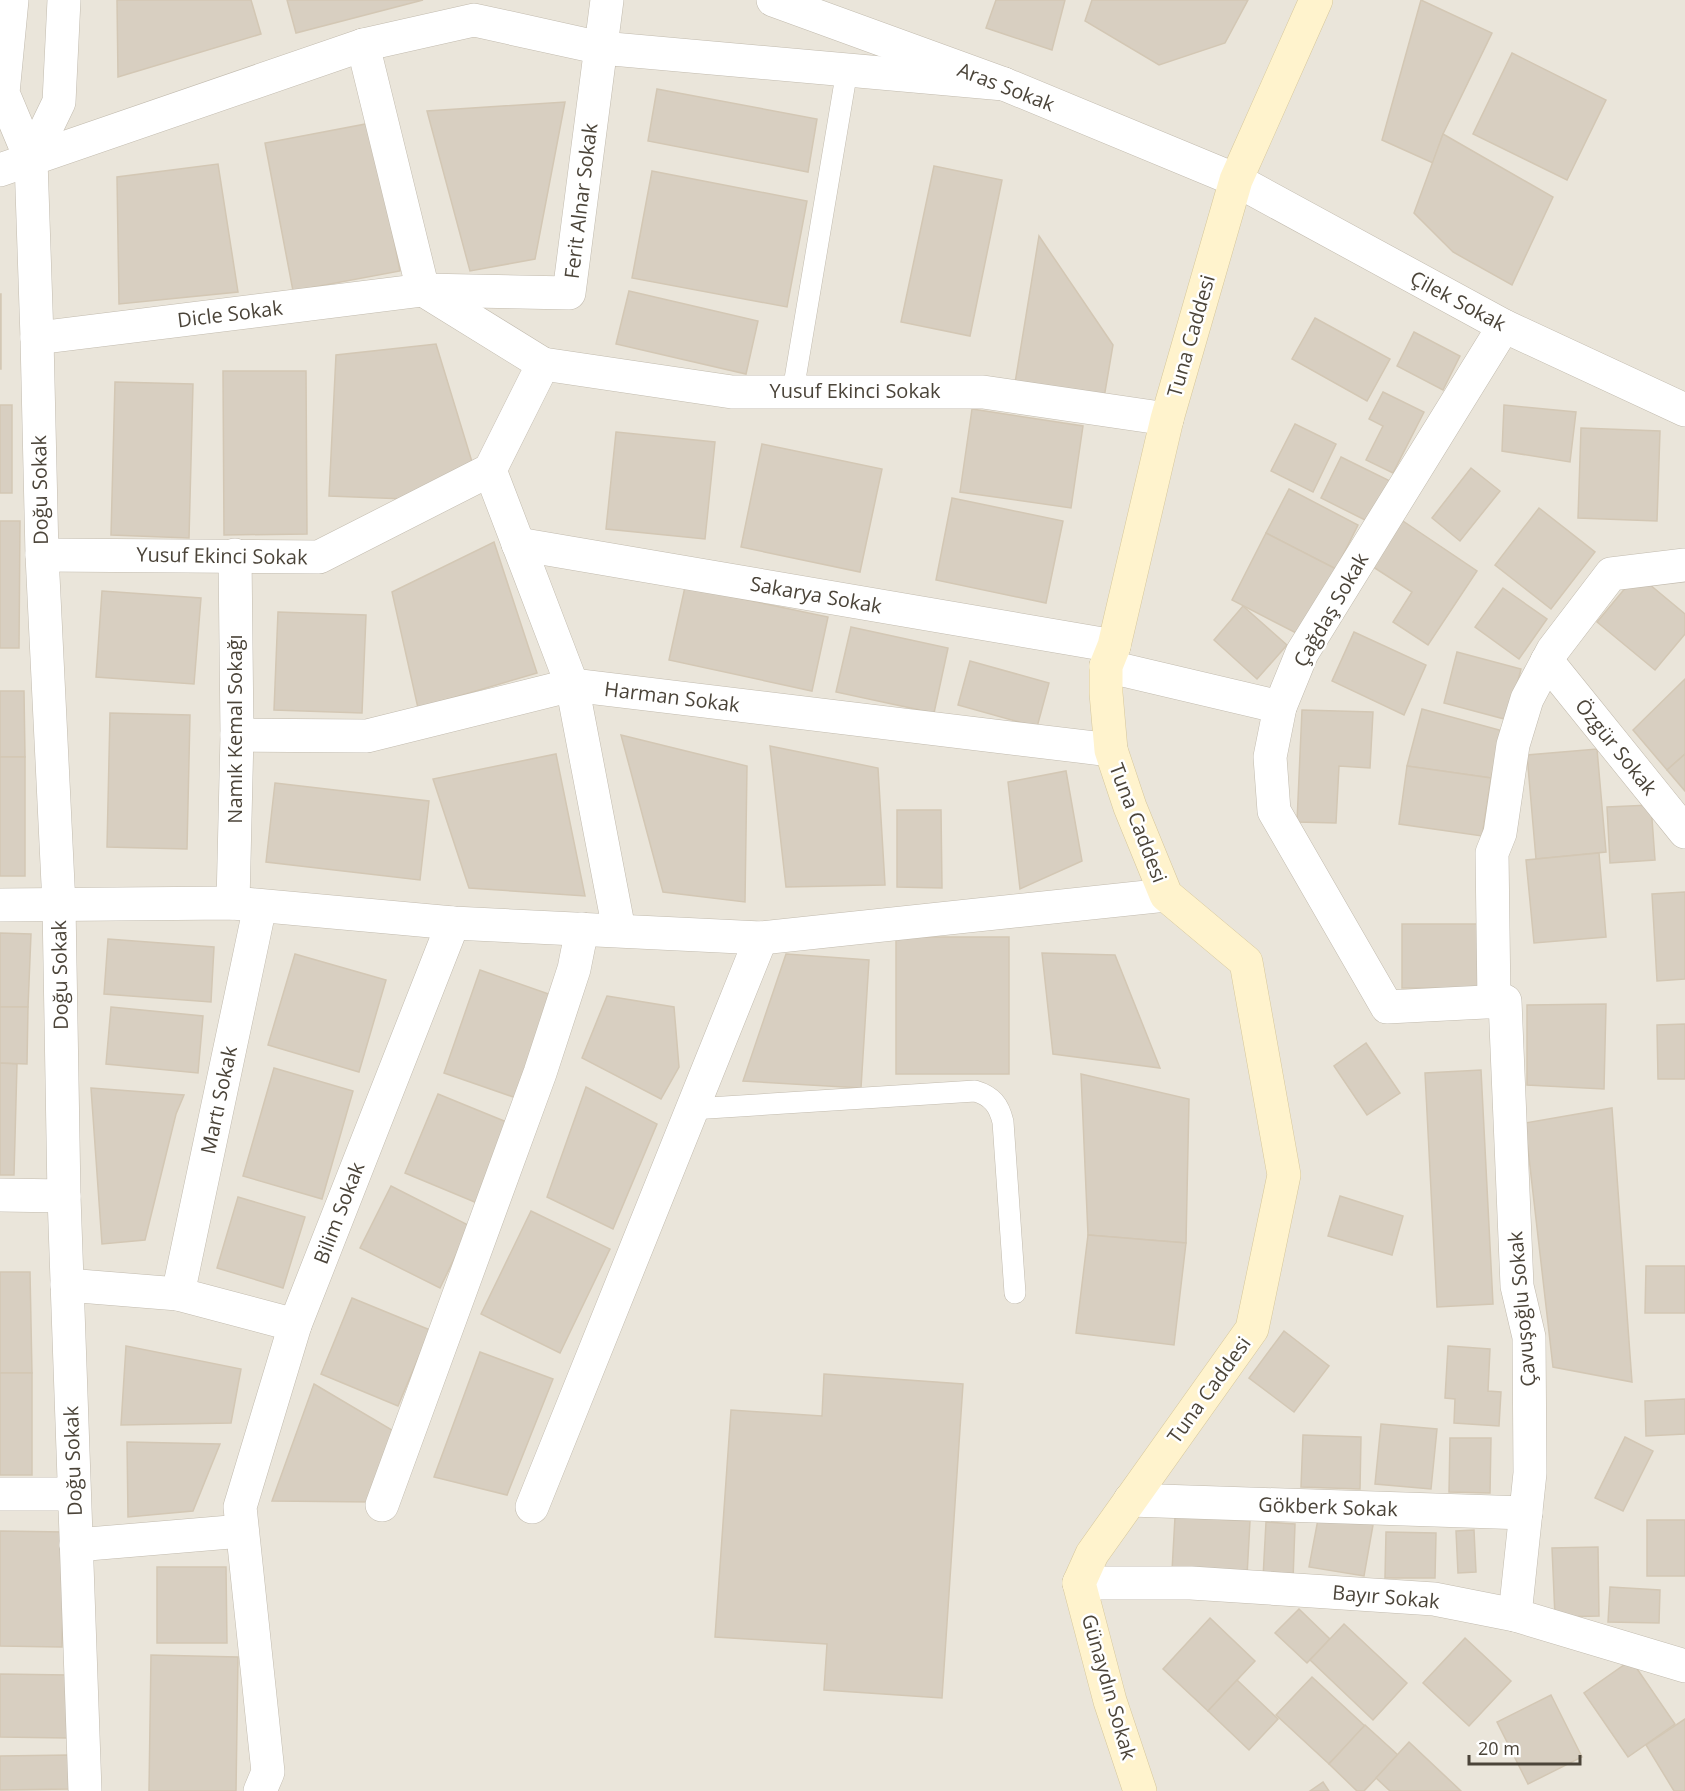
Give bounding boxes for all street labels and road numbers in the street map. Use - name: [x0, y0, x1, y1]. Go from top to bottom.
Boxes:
- street label: Aras Sokak: [954, 56, 1059, 118]
- street label: Ferit Alnar Sokak: [558, 121, 604, 280]
- street label: Çilek Sokak: [1406, 264, 1511, 337]
- street label: Tuna Caddesi: [1160, 272, 1221, 400]
- street label: Dicle Sokak: [176, 294, 285, 333]
- street label: Yusuf Ekinci Sokak: [769, 377, 941, 404]
- street label: Doğu Sokak: [25, 434, 54, 545]
- street label: Yusuf Ekinci Sokak: [136, 541, 308, 570]
- street label: Çağdaş Sokak: [1287, 547, 1374, 672]
- street label: Sakarya Sokak: [748, 570, 885, 619]
- street label: Namık Kemal Sokağı: [221, 634, 248, 824]
- street label: Harman Sokak: [603, 675, 742, 718]
- street label: Özgür Sokak: [1569, 693, 1664, 801]
- street label: Tuna Caddesi: [1103, 759, 1174, 886]
- street label: Doğu Sokak: [45, 919, 74, 1030]
- street label: Martı Sokak: [194, 1043, 243, 1156]
- street label: Bilim Sokak: [307, 1158, 370, 1268]
- street label: Çavuşoğlu Sokak: [1501, 1230, 1542, 1388]
- street label: Tuna Caddesi: [1161, 1331, 1257, 1449]
- street label: Doğu Sokak: [57, 1405, 88, 1516]
- street label: Gökberk Sokak: [1258, 1491, 1399, 1522]
- street label: Bayır Sokak: [1331, 1578, 1441, 1615]
- street label: Günaydın Sokak: [1076, 1611, 1143, 1763]

